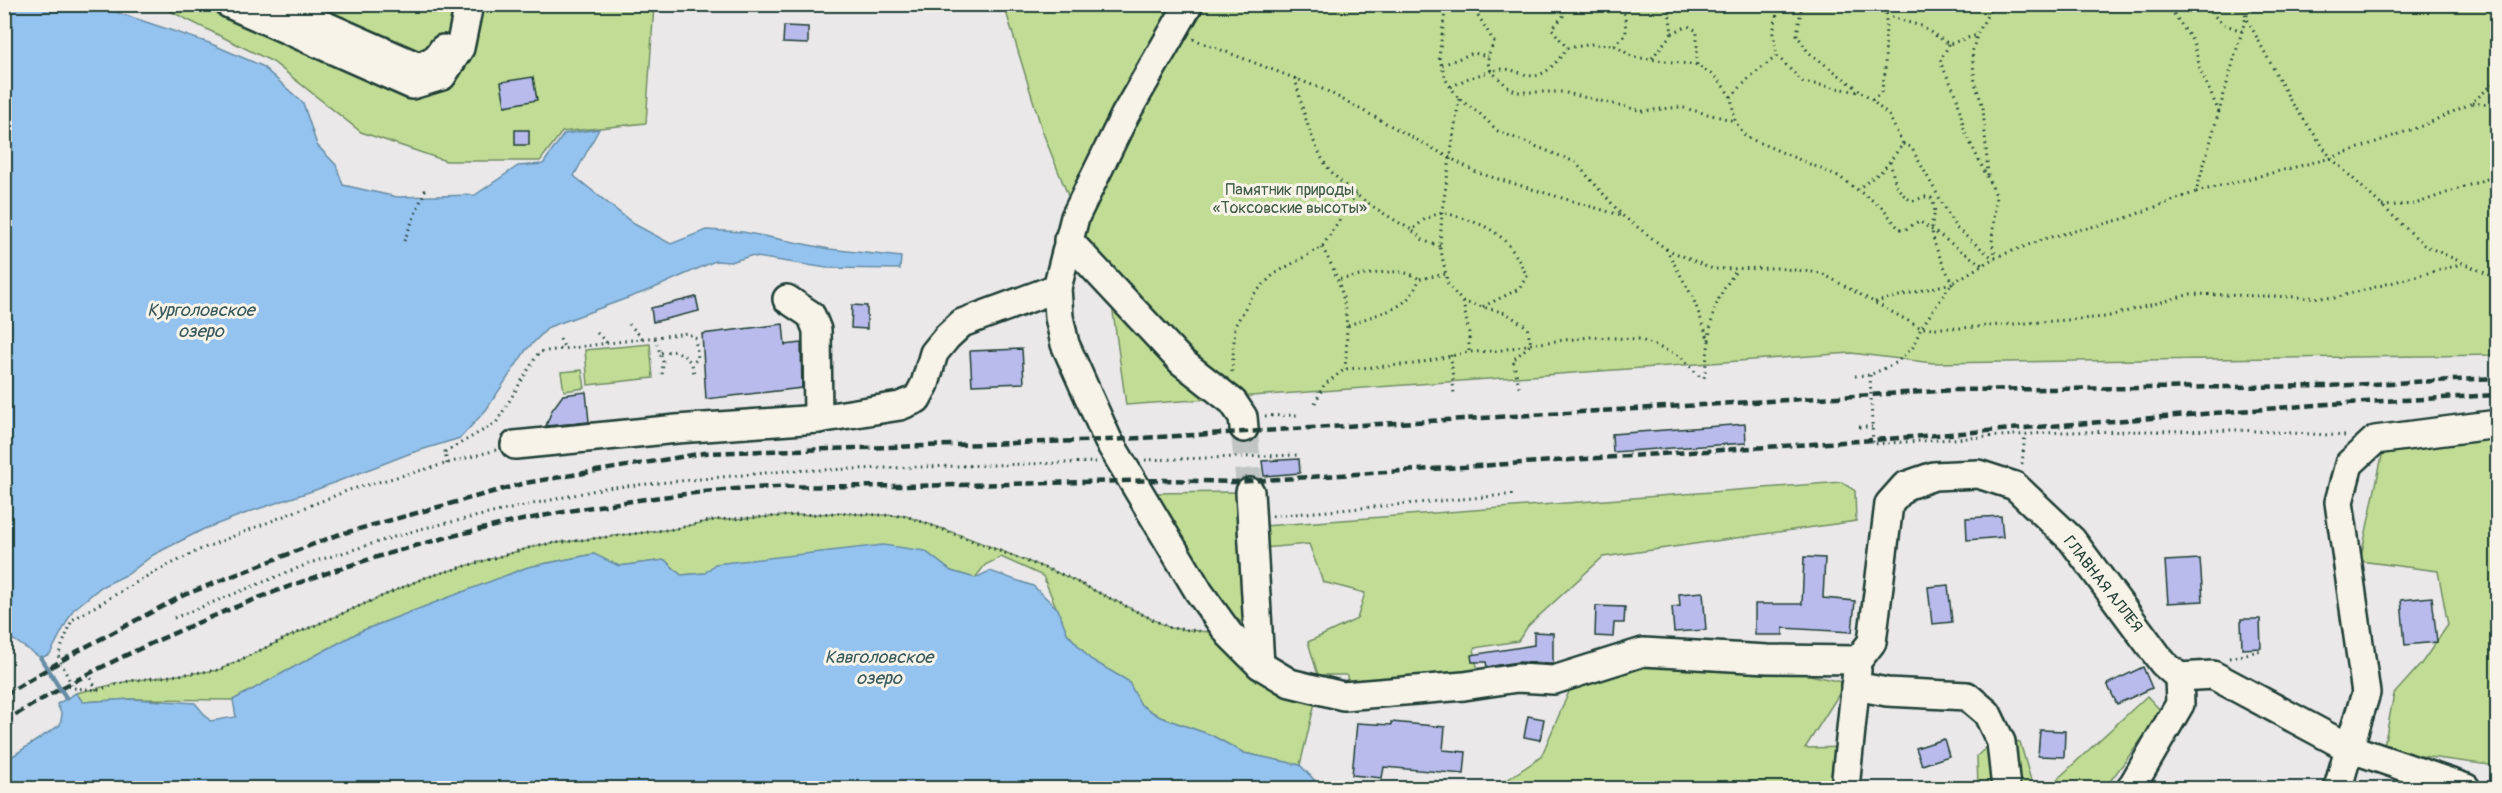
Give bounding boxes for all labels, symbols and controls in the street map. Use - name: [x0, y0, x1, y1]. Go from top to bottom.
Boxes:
- park label: Памятник природы «Токсовские высоты»: [1213, 180, 1367, 218]
- water label: Курголовское озеро: [147, 299, 257, 343]
- street label: ГЛАВНАЯ АЛЛЕЯ: [2059, 532, 2147, 636]
- water label: Кавголовское озеро: [825, 646, 935, 690]

